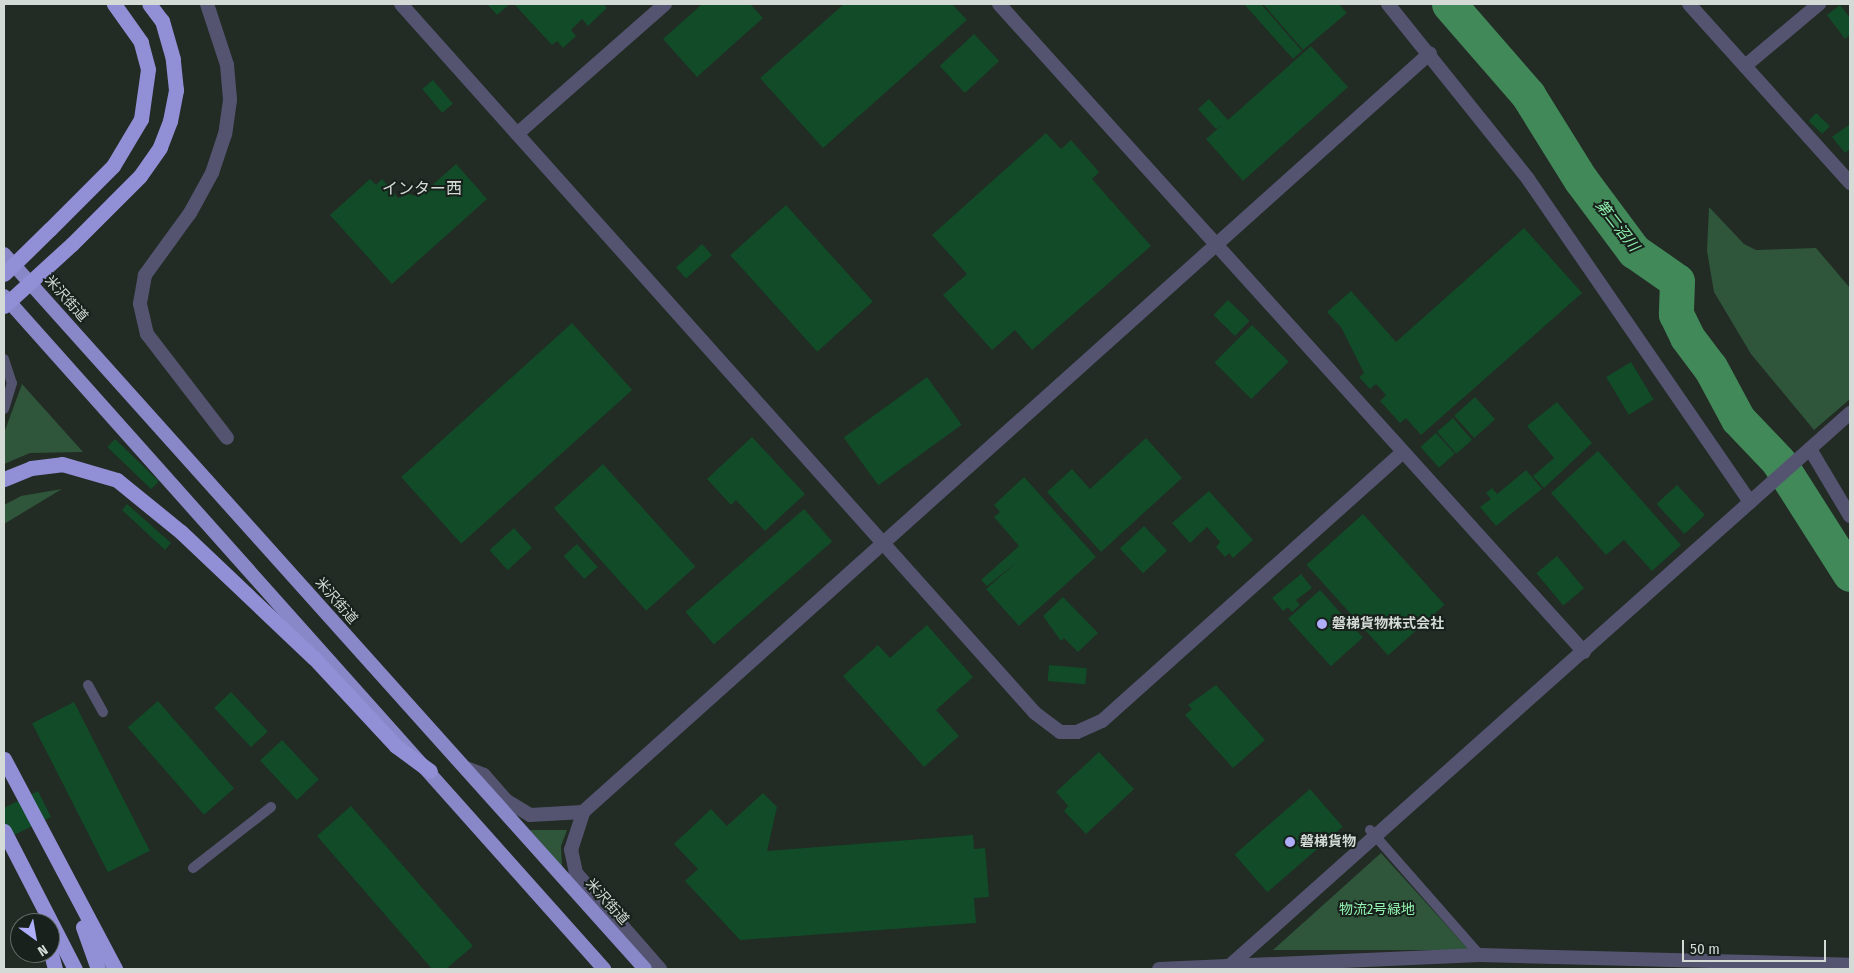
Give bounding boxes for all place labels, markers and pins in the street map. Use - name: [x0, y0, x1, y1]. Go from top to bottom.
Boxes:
- place label: 磐梯貨物株式会社: [1332, 616, 1444, 632]
- marker: 磐梯貨物株式会社: [1316, 618, 1328, 630]
- place label: 磐梯貨物: [1300, 834, 1356, 850]
- marker: 磐梯貨物: [1284, 836, 1296, 848]

